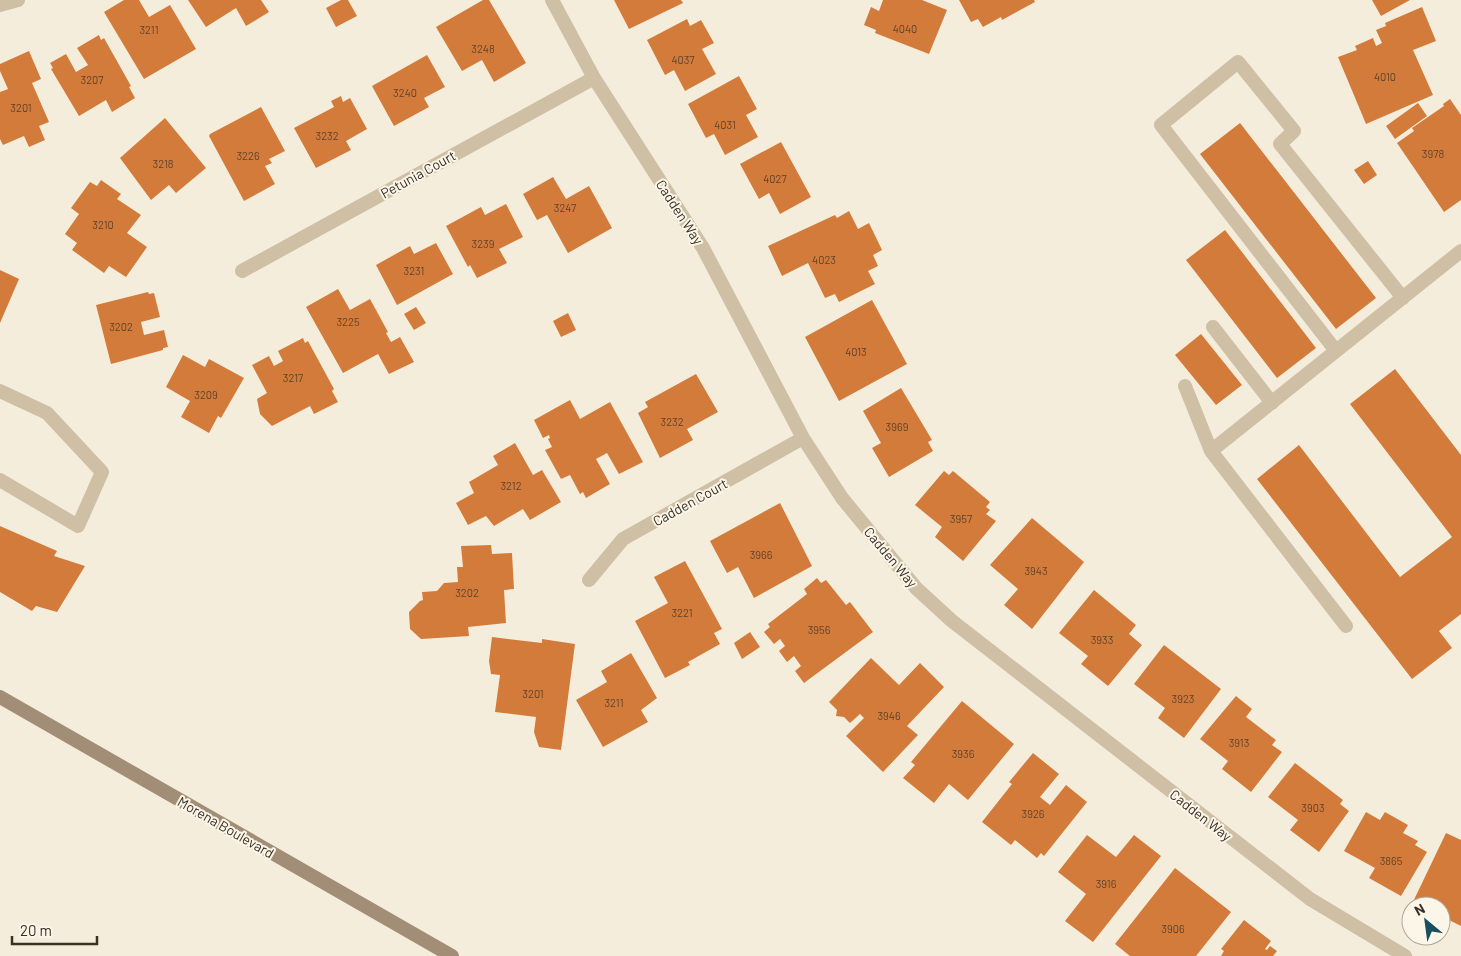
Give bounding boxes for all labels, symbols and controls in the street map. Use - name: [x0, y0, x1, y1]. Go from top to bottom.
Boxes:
- house number: 4040: [893, 22, 917, 35]
- house number: 3211: [139, 23, 159, 36]
- house number: 3248: [471, 42, 495, 55]
- house number: 4037: [671, 53, 695, 66]
- house number: 4010: [1374, 70, 1396, 83]
- house number: 3207: [81, 73, 103, 86]
- house number: 3240: [393, 86, 417, 99]
- house number: 3201: [10, 101, 32, 114]
- house number: 4031: [714, 118, 736, 131]
- house number: 3232: [315, 129, 339, 142]
- street label: Petunia Court: [378, 146, 458, 202]
- house number: 3978: [1422, 147, 1444, 160]
- house number: 3226: [236, 149, 260, 162]
- house number: 3218: [153, 157, 174, 170]
- house number: 4027: [763, 172, 787, 185]
- street label: Cadden Way: [653, 176, 708, 248]
- house number: 3247: [554, 201, 576, 214]
- house number: 3210: [92, 218, 114, 231]
- house number: 3239: [472, 237, 495, 250]
- house number: 4023: [812, 253, 836, 266]
- house number: 3231: [404, 264, 424, 277]
- house number: 3225: [336, 315, 360, 328]
- house number: 3202: [109, 320, 133, 333]
- house number: 4013: [845, 345, 867, 358]
- house number: 3217: [283, 371, 303, 384]
- house number: 3209: [194, 388, 218, 401]
- house number: 3232: [660, 415, 684, 428]
- house number: 3969: [886, 420, 909, 433]
- street label: Cadden Court: [650, 475, 730, 529]
- house number: 3212: [500, 479, 522, 492]
- house number: 3957: [950, 512, 972, 525]
- street label: Cadden Way: [861, 523, 922, 591]
- house number: 3966: [750, 548, 773, 561]
- house number: 3943: [1024, 564, 1048, 577]
- house number: 3202: [455, 586, 479, 599]
- house number: 3221: [671, 606, 693, 619]
- house number: 3956: [808, 623, 831, 636]
- house number: 3933: [1091, 633, 1113, 646]
- house number: 3201: [522, 687, 544, 700]
- house number: 3923: [1172, 692, 1194, 705]
- house number: 3211: [604, 696, 624, 709]
- house number: 3946: [877, 709, 901, 722]
- house number: 3913: [1229, 736, 1249, 749]
- house number: 3936: [952, 747, 975, 760]
- street label: Cadden Way: [1167, 786, 1236, 845]
- street label: Morena Boulevard: [175, 793, 277, 861]
- house number: 3903: [1301, 801, 1325, 814]
- house number: 3926: [1022, 807, 1045, 820]
- house number: 3865: [1380, 854, 1403, 867]
- house number: 3916: [1096, 877, 1117, 890]
- north arrow: [1401, 896, 1451, 946]
- text: N: [1411, 900, 1428, 919]
- scale bar: [12, 914, 98, 946]
- text: 20 m: [20, 921, 52, 939]
- house number: 3906: [1161, 922, 1185, 935]

